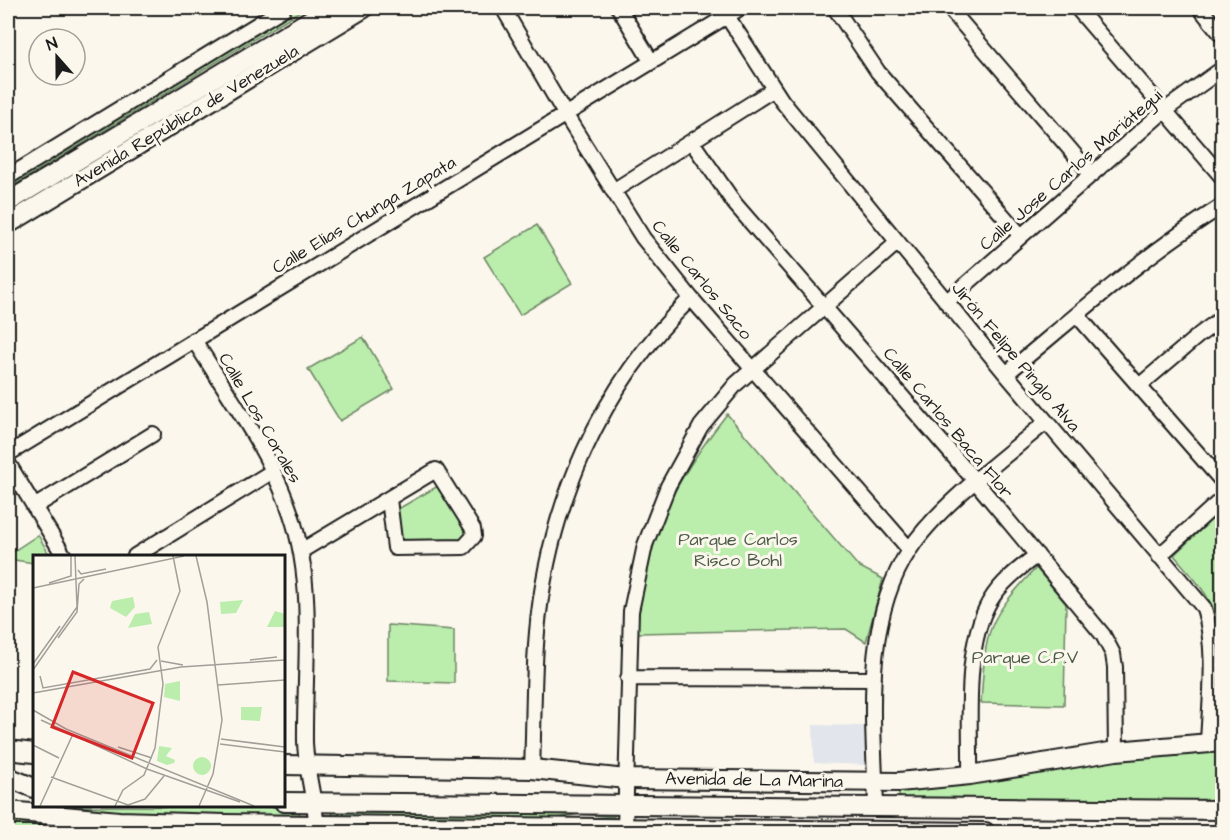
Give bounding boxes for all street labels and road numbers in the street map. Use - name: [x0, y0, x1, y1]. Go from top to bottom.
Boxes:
- street label: Avenida República de Venezuela: [69, 39, 303, 193]
- street label: Calle Jose Carlos Mariátegui: [974, 83, 1169, 257]
- street label: Calle Elias Chunga Zapata: [267, 150, 461, 281]
- street label: Calle Carlos Saco: [646, 215, 758, 345]
- street label: Jirón Felipe Pinglo Alva: [945, 277, 1086, 438]
- street label: Calle Carlos Baca Flor: [877, 342, 1019, 504]
- street label: Calle Los Corales: [212, 348, 308, 488]
- street label: Avenida de La Marina: [665, 766, 843, 794]

